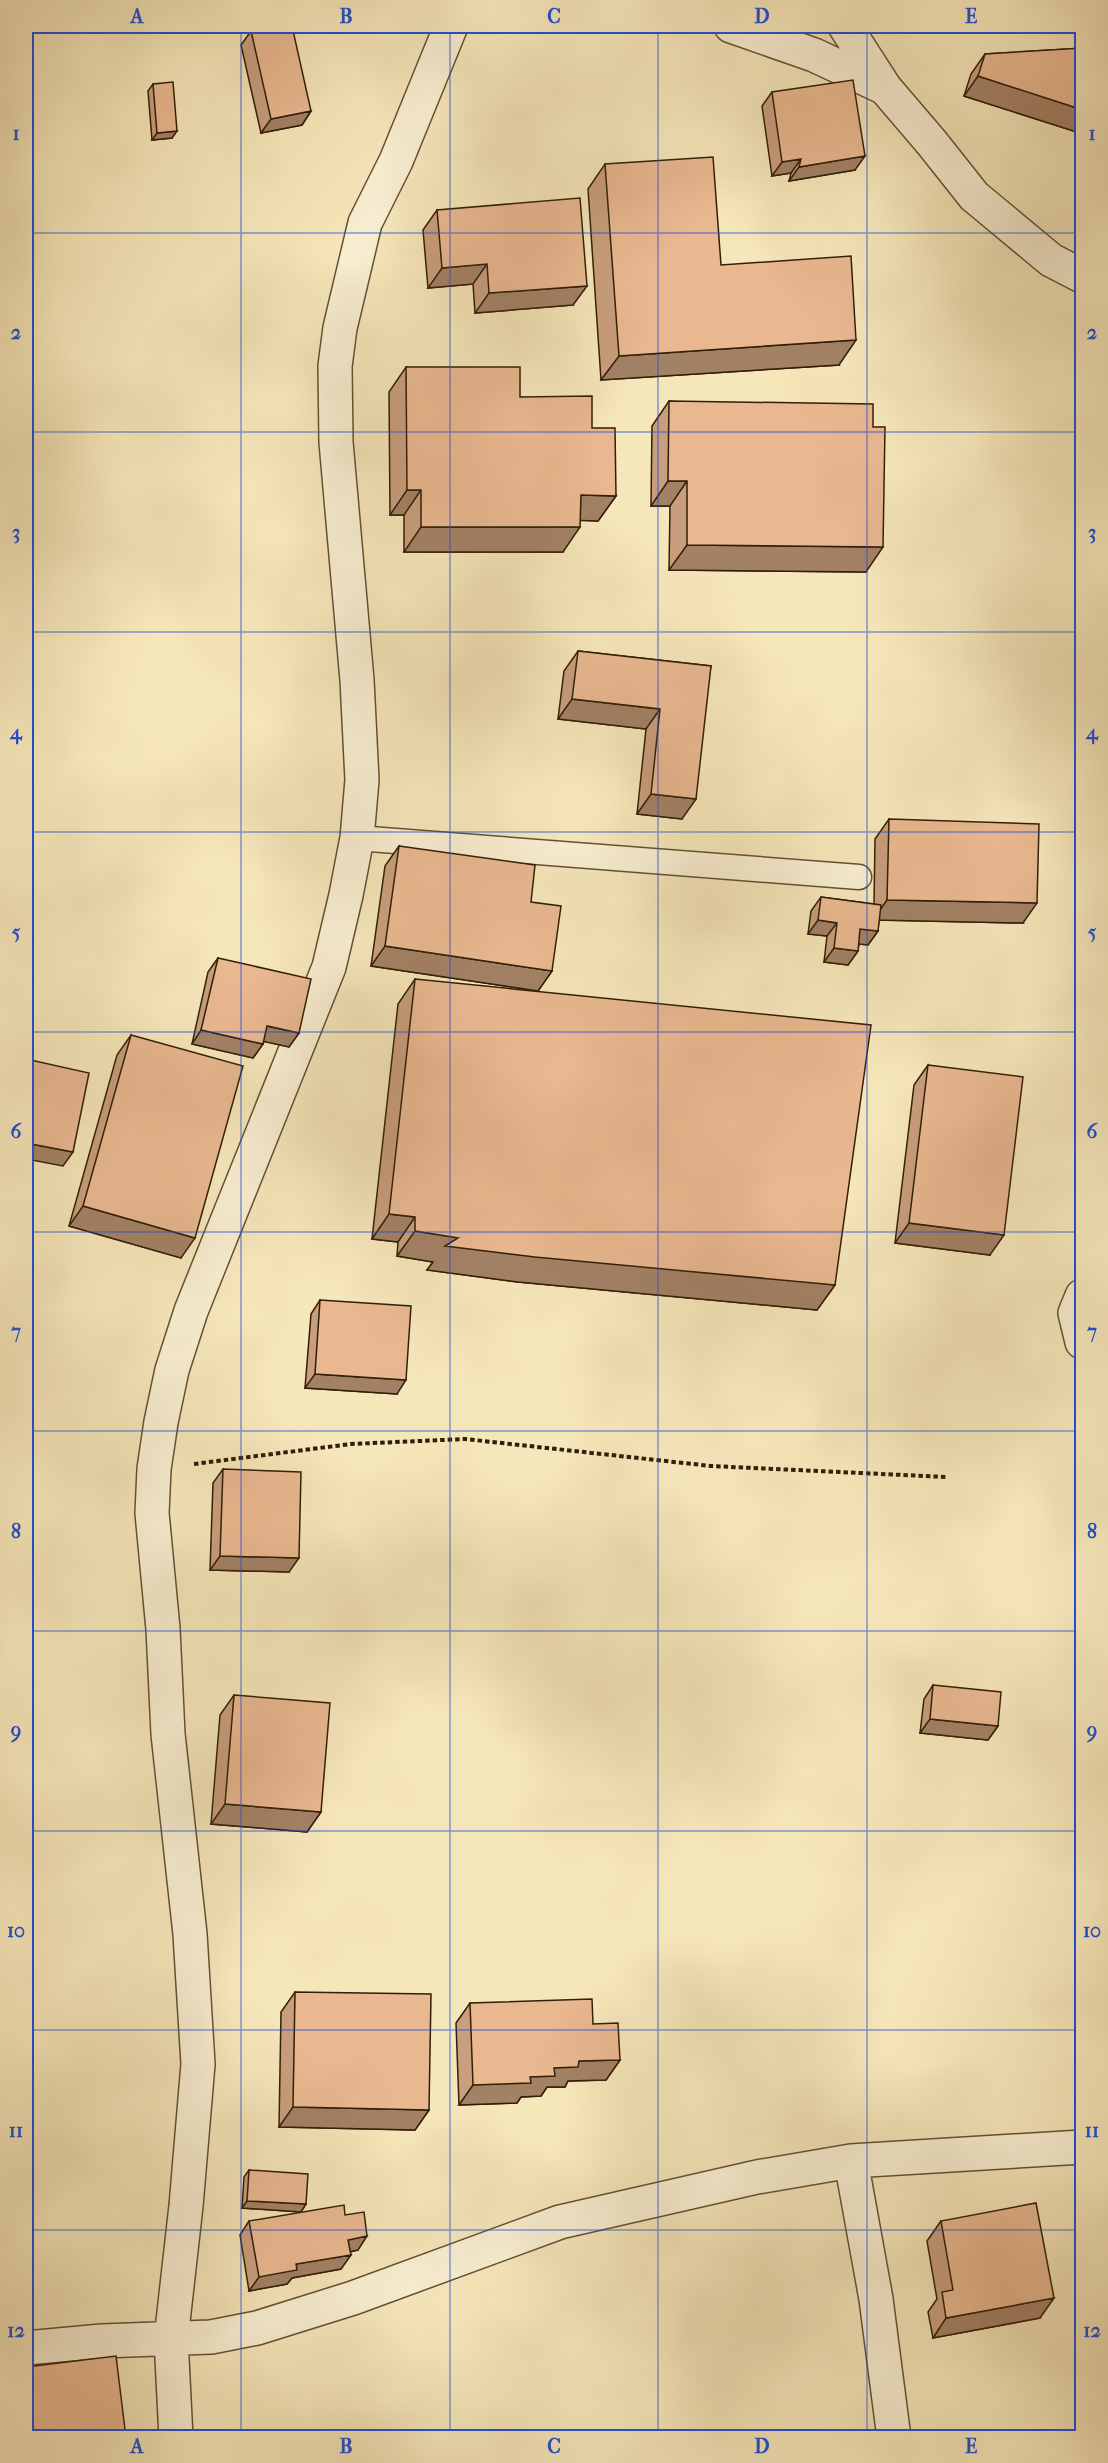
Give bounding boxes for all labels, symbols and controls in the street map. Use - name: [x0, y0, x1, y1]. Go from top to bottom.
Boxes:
- text: A: [129, 5, 145, 28]
- text: B: [339, 5, 353, 28]
- text: C: [547, 5, 561, 28]
- text: D: [754, 5, 770, 28]
- text: E: [965, 5, 977, 28]
- text: 1: [12, 122, 20, 145]
- text: 1: [1088, 122, 1096, 145]
- text: 2: [11, 321, 21, 344]
- text: 2: [1087, 321, 1097, 344]
- text: 3: [12, 521, 20, 544]
- text: 3: [1088, 521, 1096, 544]
- text: 4: [9, 721, 23, 745]
- text: 4: [1085, 721, 1099, 745]
- text: 5: [12, 921, 21, 944]
- text: 5: [1088, 921, 1097, 944]
- text: 6: [11, 1120, 23, 1143]
- text: 6: [1087, 1120, 1099, 1143]
- text: 7: [10, 1320, 21, 1343]
- text: 7: [1086, 1320, 1097, 1343]
- text: 8: [11, 1520, 21, 1543]
- text: 8: [1087, 1520, 1097, 1543]
- text: 9: [10, 1720, 21, 1743]
- text: 9: [1086, 1720, 1097, 1743]
- text: 10: [7, 1919, 25, 1942]
- text: 10: [1083, 1919, 1101, 1942]
- text: 11: [9, 2119, 23, 2142]
- text: 11: [1085, 2119, 1099, 2142]
- text: 12: [7, 2319, 25, 2342]
- text: 12: [1083, 2319, 1101, 2342]
- text: A: [129, 2435, 145, 2458]
- text: B: [339, 2435, 353, 2458]
- text: C: [547, 2435, 561, 2458]
- text: D: [754, 2435, 770, 2458]
- text: E: [965, 2435, 977, 2458]

